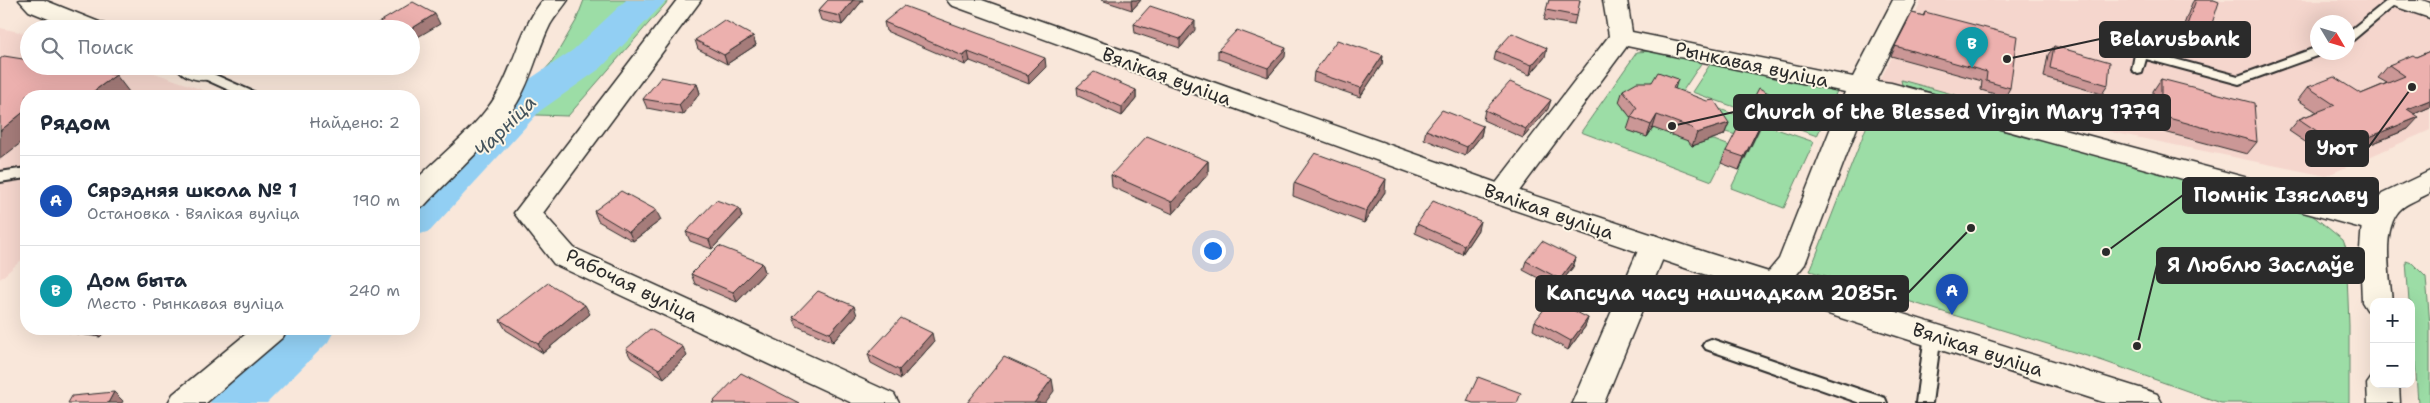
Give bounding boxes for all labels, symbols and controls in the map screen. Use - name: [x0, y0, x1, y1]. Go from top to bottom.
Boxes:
- north arrow: [2310, 15, 2355, 60]
- search box: [20, 20, 420, 75]
- callout: Belarusbank: [2100, 22, 2250, 57]
- text: Belarusbank: [2110, 26, 2240, 52]
- pin: B: [1956, 27, 1988, 68]
- icon: search: [38, 34, 66, 62]
- text: Поиск: [78, 35, 133, 60]
- street label: Рынкавая вуліца: [1673, 36, 1831, 93]
- street label: Вялікая вуліца: [1099, 42, 1235, 111]
- water label: Чарніца: [468, 89, 542, 163]
- callout: Church of the Blessed Virgin Mary 1779: [1734, 95, 2170, 130]
- text: Church of the Blessed Virgin Mary 1779: [1744, 99, 2160, 125]
- text: Рядом: [40, 109, 110, 137]
- text: Найдено: 2: [309, 112, 400, 133]
- callout: Уют: [2306, 131, 2368, 166]
- text: Уют: [2316, 135, 2358, 161]
- text: Сярэдняя школа № 1: [87, 178, 297, 203]
- street label: Вялікая вуліца: [1481, 178, 1617, 245]
- callout: Помнік Ізяславу: [2183, 178, 2378, 213]
- text: Помнік Ізяславу: [2193, 182, 2369, 208]
- text: A: [50, 190, 62, 211]
- text: 190 m: [353, 190, 400, 211]
- text: Остановка · Вялікая вуліца: [87, 203, 300, 224]
- your location: [1200, 238, 1226, 264]
- street label: Рабочая вуліца: [562, 243, 702, 328]
- callout: Я Люблю Заслаўе: [2157, 248, 2364, 283]
- text: Я Люблю Заслаўе: [2167, 252, 2355, 278]
- text: Дом быта: [87, 268, 187, 293]
- pin: A: [1936, 274, 1968, 315]
- callout: Капсула часу нашчадкам 2085г.: [1536, 276, 1908, 311]
- text: B: [51, 280, 61, 301]
- text: 240 m: [348, 280, 400, 301]
- text: Капсула часу нашчадкам 2085г.: [1546, 280, 1898, 306]
- text: Место · Рынкавая вуліца: [87, 293, 284, 314]
- map controls: [2370, 298, 2415, 388]
- button: +: [2370, 298, 2415, 343]
- street label: Вялікая вуліца: [1909, 317, 2046, 382]
- button: −: [2370, 343, 2415, 388]

